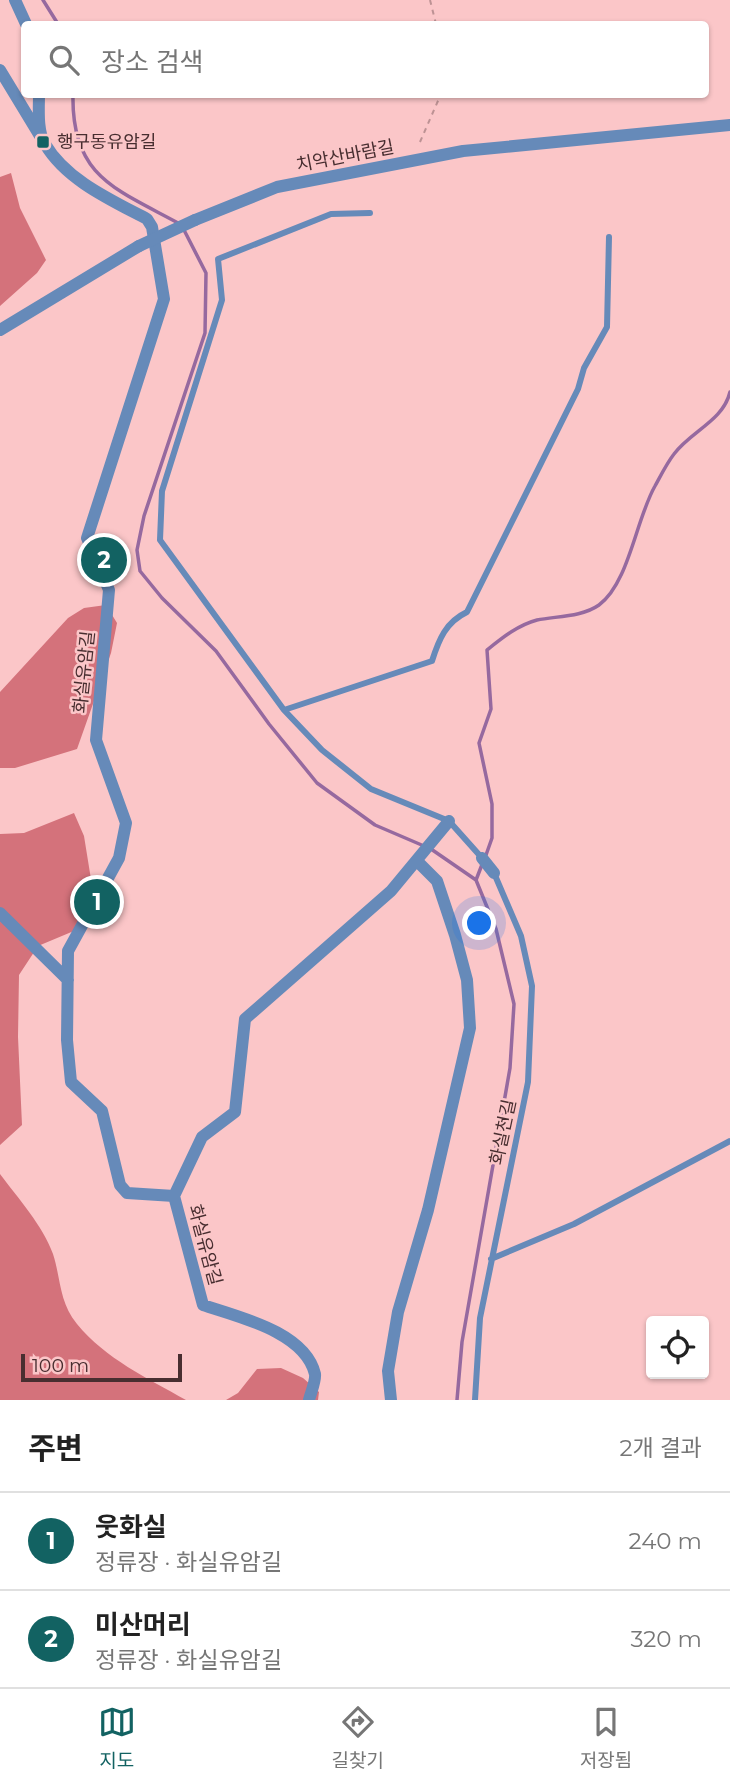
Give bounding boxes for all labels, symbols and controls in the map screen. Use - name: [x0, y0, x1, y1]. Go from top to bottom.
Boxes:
- search box: [21, 21, 709, 98]
- icon: search: [45, 41, 83, 79]
- text: 장소 검색: [101, 46, 204, 78]
- place label: 행구동유암길: [57, 131, 156, 153]
- marker: 행구동유암길: [35, 134, 51, 150]
- street label: 치악산바람길: [294, 136, 396, 176]
- pin: 2: [81, 534, 127, 586]
- street label: 화실유암길: [69, 630, 99, 714]
- pin: 1: [74, 876, 120, 928]
- your location: [462, 906, 496, 940]
- street label: 화실천길: [485, 1097, 521, 1167]
- street label: 화실유암길: [184, 1202, 226, 1288]
- map controls: [646, 1316, 709, 1379]
- button: locate: [646, 1316, 709, 1379]
- scale bar: [21, 1351, 182, 1383]
- text: 100 m: [32, 1354, 89, 1377]
- text: 주변: [28, 1430, 83, 1467]
- text: 2개 결과: [619, 1434, 702, 1462]
- text: 웃화실: [95, 1511, 167, 1543]
- text: 1: [46, 1527, 56, 1555]
- text: 240 m: [629, 1527, 702, 1555]
- text: 정류장 · 화실유암길: [95, 1548, 282, 1576]
- text: 미산머리: [95, 1609, 191, 1641]
- text: 2: [44, 1625, 58, 1653]
- text: 320 m: [630, 1625, 702, 1653]
- text: 정류장 · 화실유암길: [95, 1646, 282, 1674]
- tab: 지도: [98, 1703, 136, 1772]
- tab: 길찾기: [332, 1703, 384, 1772]
- tab: 저장됨: [580, 1703, 632, 1772]

